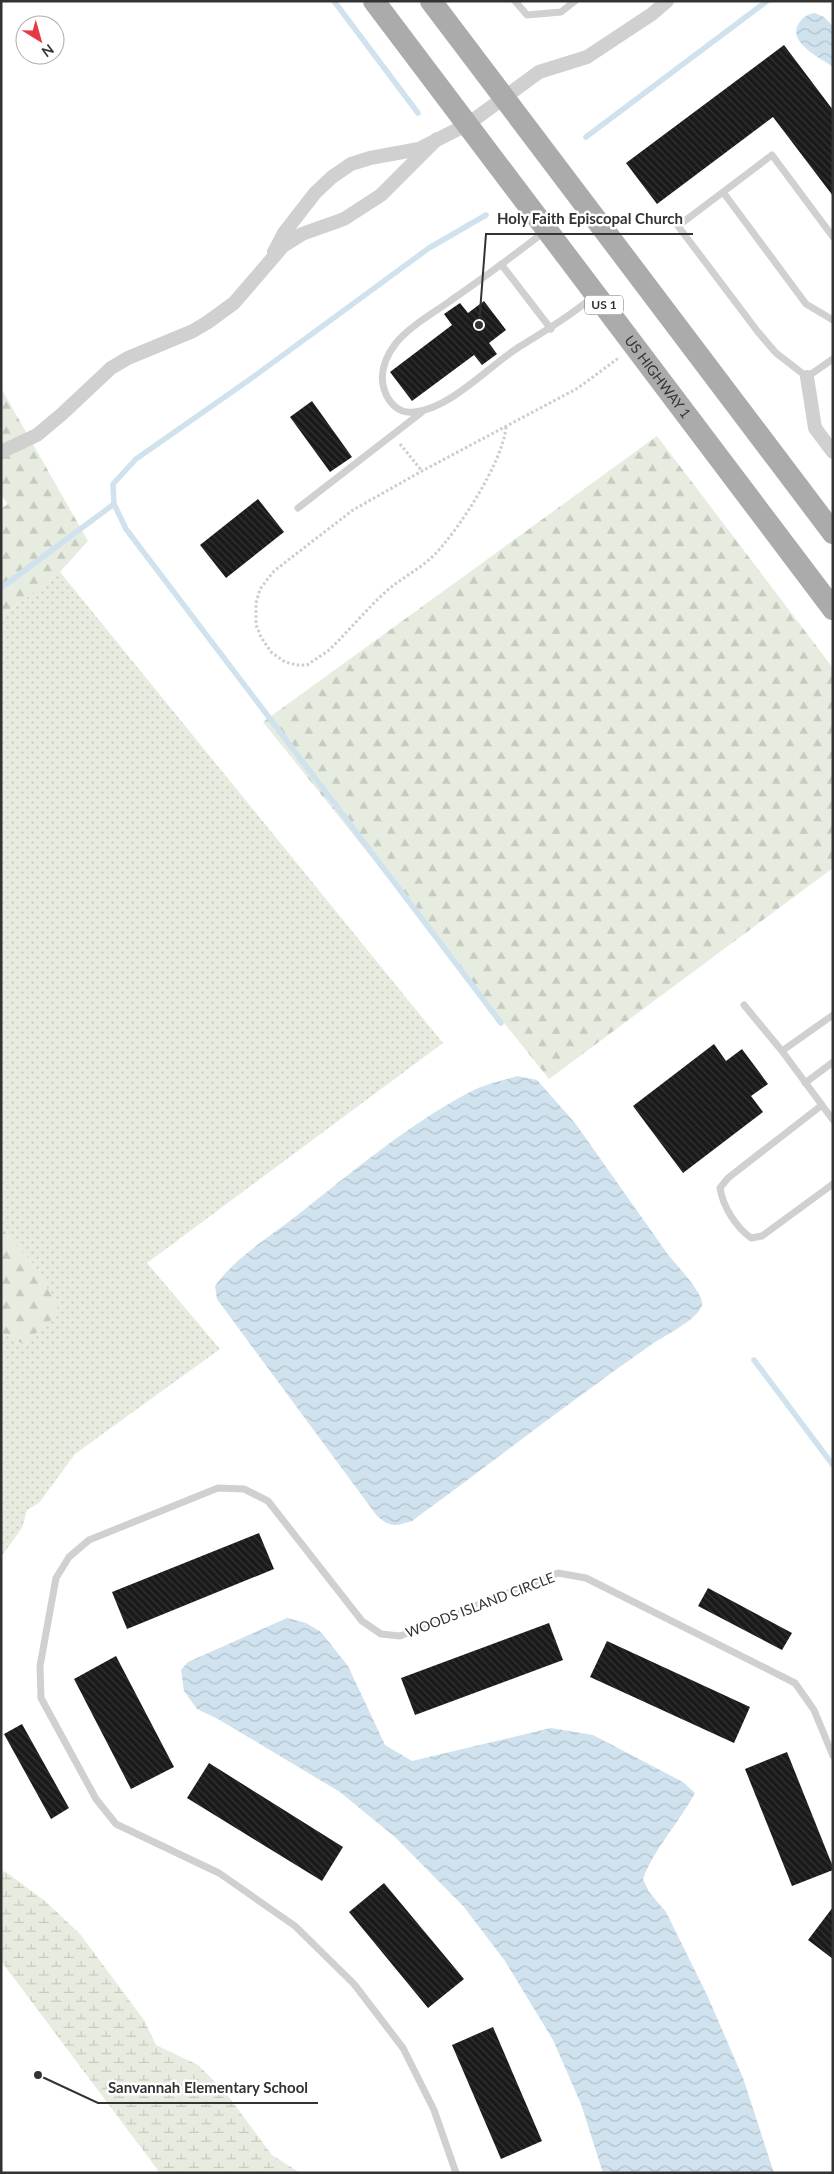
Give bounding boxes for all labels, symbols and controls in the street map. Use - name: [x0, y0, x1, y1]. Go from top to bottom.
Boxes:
- north arrow: [15, 15, 65, 65]
- text: N: [39, 41, 58, 61]
- callout: Holy Faith Episcopal Church: [486, 204, 693, 234]
- text: Holy Faith Episcopal Church: [497, 209, 683, 227]
- road number: US 1: [585, 296, 623, 314]
- street label: US HIGHWAY 1: [621, 332, 695, 421]
- street label: WOODS ISLAND CIRCLE: [403, 1568, 557, 1641]
- callout: Sanvannah Elementary School: [98, 2073, 318, 2103]
- text: Sanvannah Elementary School: [108, 2078, 308, 2096]

